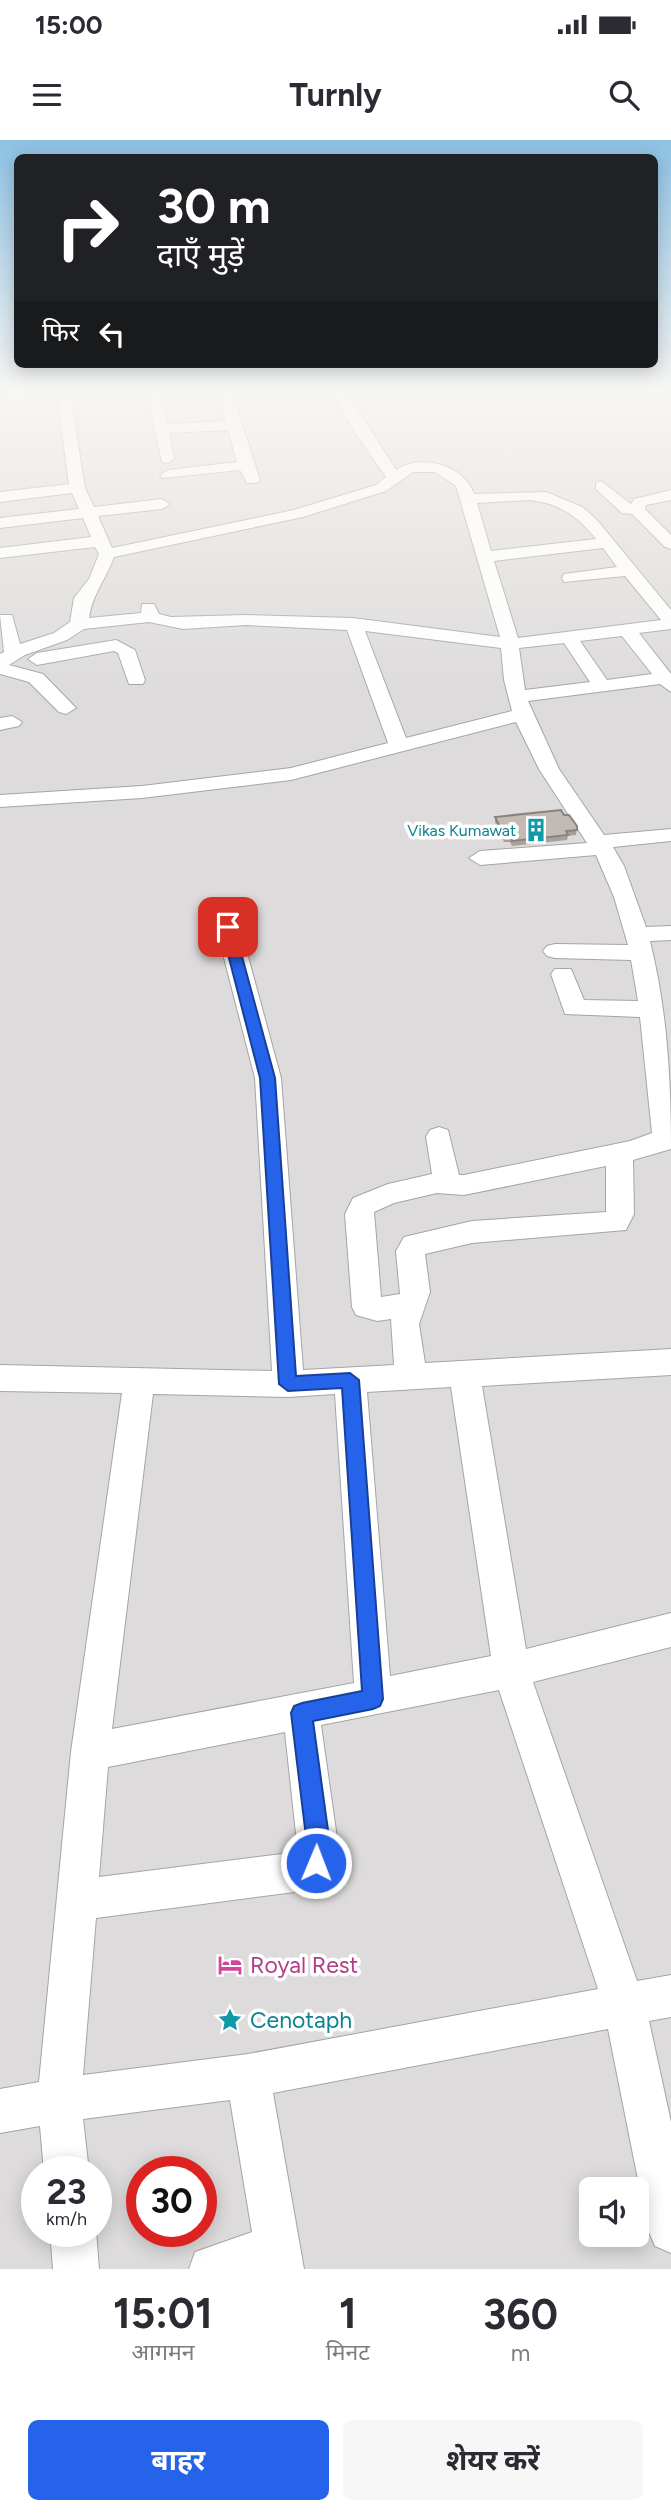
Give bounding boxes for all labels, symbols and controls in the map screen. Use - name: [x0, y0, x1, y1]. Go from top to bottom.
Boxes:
- text: 15:00: [35, 9, 103, 41]
- icon: menu: [28, 76, 66, 114]
- text: Turnly: [289, 76, 382, 114]
- icon: search: [605, 76, 643, 114]
- text: 30 m: [157, 176, 270, 235]
- icon: right: [42, 182, 133, 273]
- text: दाएँ मुड़ें: [157, 236, 244, 274]
- icon: left: [93, 315, 131, 353]
- text: फिर: [42, 316, 79, 348]
- building icon: Vikas Kumawat: [522, 816, 550, 844]
- place label: Vikas Kumawat: [407, 821, 516, 840]
- pin: [198, 897, 258, 957]
- icon: arrive: [209, 908, 247, 946]
- position arrow: [279, 1826, 353, 1900]
- hotel icon: Royal Rest: [216, 1951, 244, 1979]
- place label: Royal Rest: [250, 1951, 358, 1979]
- place icon: Cenotaph: [216, 2006, 244, 2034]
- place label: Cenotaph: [250, 2006, 352, 2034]
- speed limit sign: 30: [126, 2156, 217, 2247]
- text: 23: [47, 2171, 86, 2213]
- map controls: [579, 2177, 649, 2247]
- button: sound: [579, 2177, 649, 2247]
- text: km/h: [46, 2208, 87, 2230]
- text: 15:01: [113, 2288, 213, 2339]
- text: 1: [339, 2288, 357, 2339]
- text: 360: [483, 2289, 558, 2340]
- text: आगमन: [131, 2338, 194, 2366]
- text: मिनट: [326, 2338, 370, 2366]
- text: m: [511, 2339, 530, 2367]
- button: बाहर: [28, 2420, 329, 2500]
- button: शेयर करें: [343, 2420, 643, 2500]

